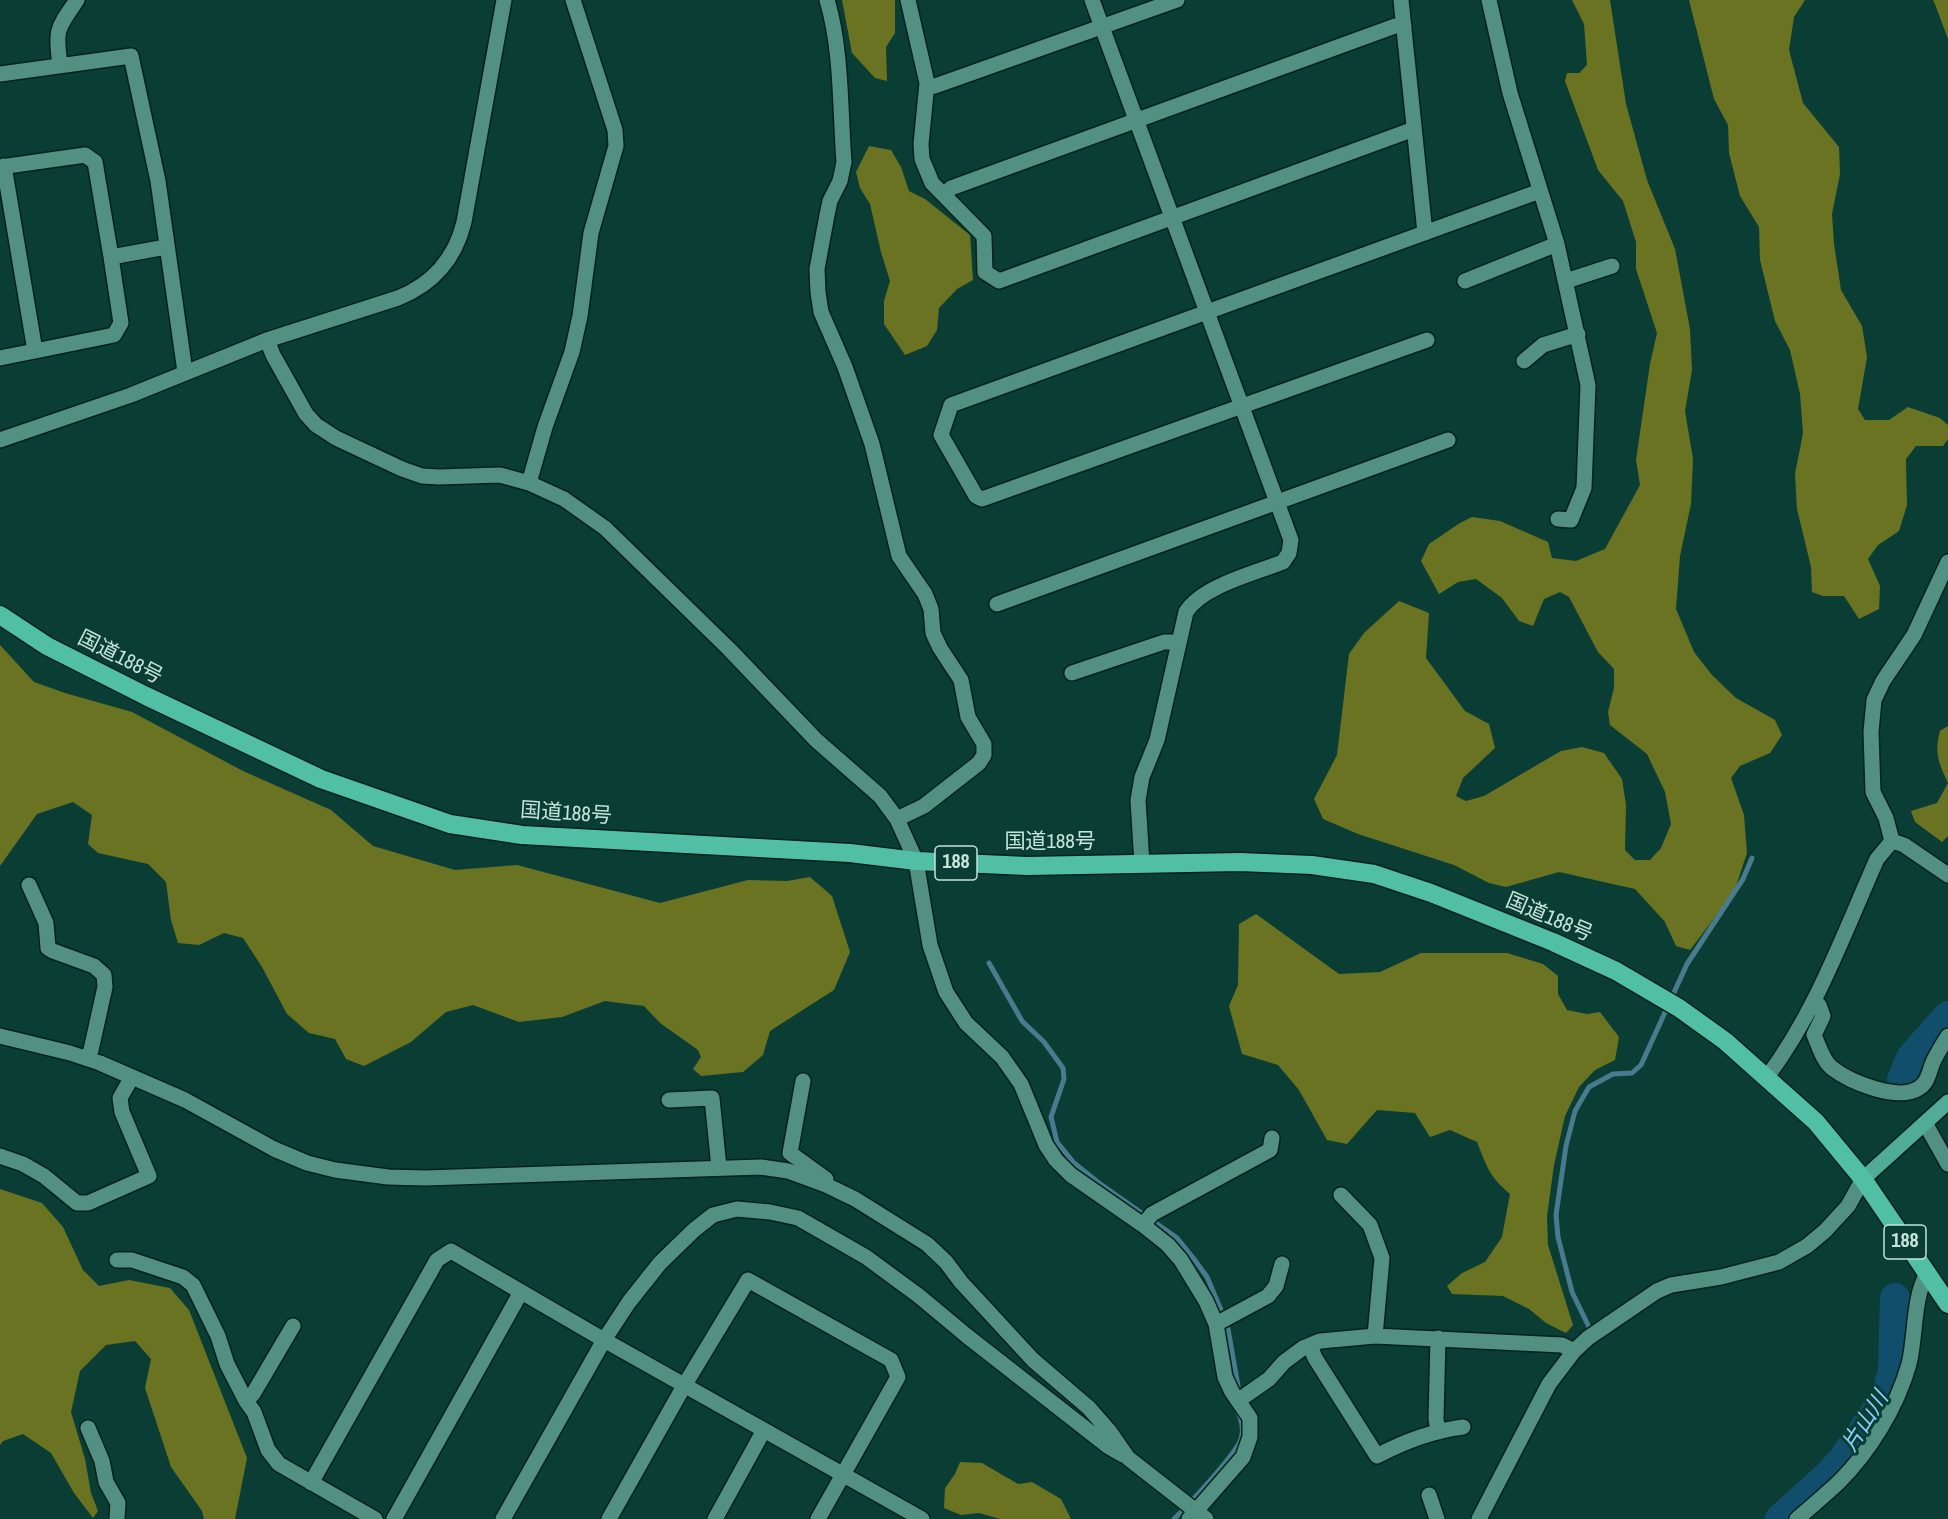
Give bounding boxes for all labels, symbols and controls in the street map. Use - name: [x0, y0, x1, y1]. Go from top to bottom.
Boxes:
- street label: 国道188号: [73, 626, 167, 690]
- street label: 国道188号: [519, 798, 613, 830]
- street label: 国道188号: [1004, 829, 1096, 855]
- road number: 188: [935, 846, 977, 880]
- street label: 国道188号: [1502, 888, 1596, 948]
- road number: 188: [1884, 1225, 1926, 1259]
- water label: 片山川: [1837, 1387, 1895, 1457]

